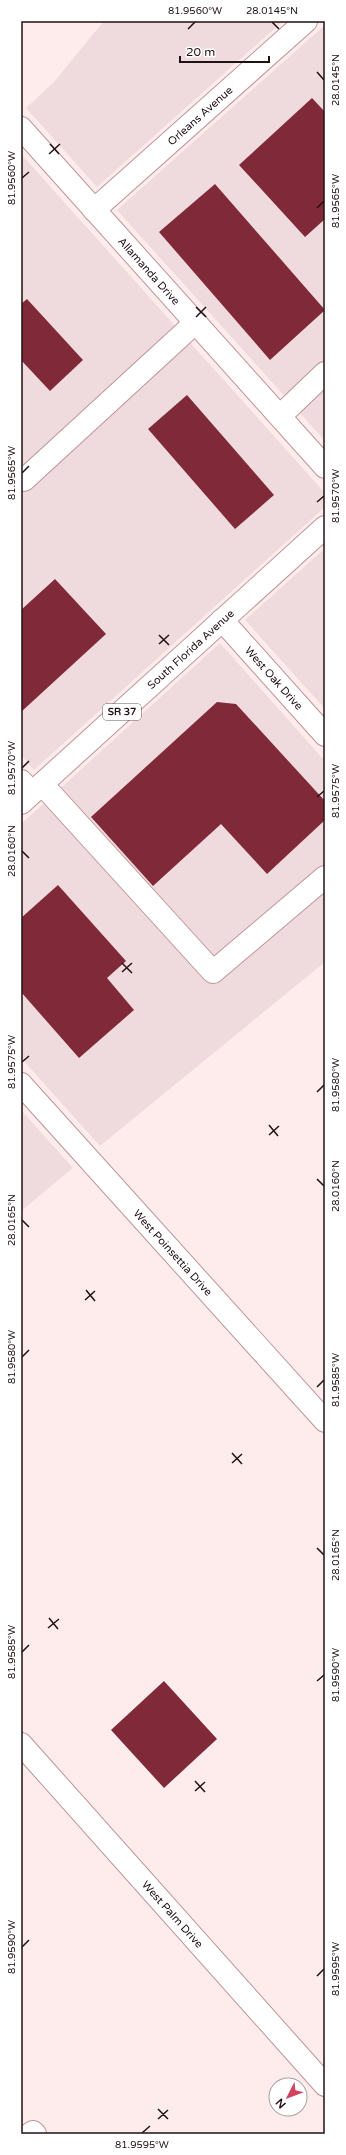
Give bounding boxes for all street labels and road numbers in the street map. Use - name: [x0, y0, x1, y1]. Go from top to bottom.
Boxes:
- street label: Orleans Avenue: [165, 83, 235, 148]
- street label: Allamanda Drive: [116, 235, 183, 307]
- street label: South Florida Avenue: [145, 606, 237, 692]
- street label: West Oak Drive: [242, 644, 306, 712]
- road number: SR 37: [103, 704, 141, 720]
- street label: West Poinsettia Drive: [131, 1207, 215, 1298]
- street label: West Palm Drive: [139, 1878, 206, 1950]

